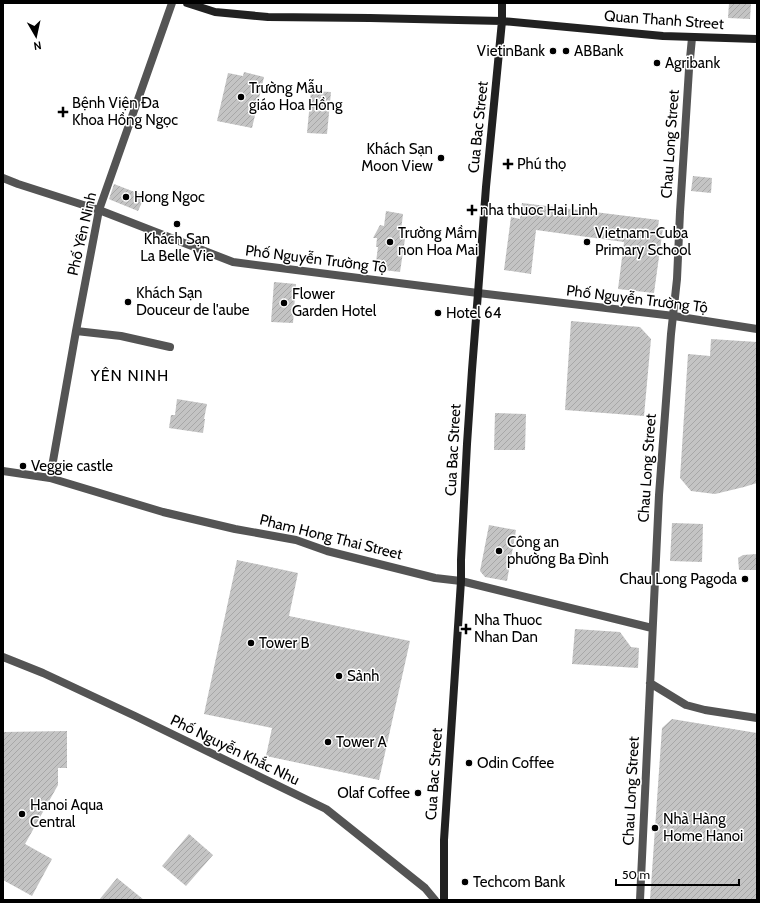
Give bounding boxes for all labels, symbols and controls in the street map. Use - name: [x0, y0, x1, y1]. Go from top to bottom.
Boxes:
- street label: Quan Thanh Street: [604, 7, 724, 33]
- north arrow: [16, 16, 56, 56]
- text: N: [33, 38, 43, 53]
- place label: VietinBank: [477, 42, 545, 60]
- place label: ABBank: [574, 42, 624, 60]
- marker: VietinBank: [548, 46, 558, 56]
- marker: ABBank: [561, 46, 571, 56]
- place label: Agribank: [665, 54, 720, 72]
- marker: Agribank: [652, 58, 662, 68]
- place label: Trường Mẫu giáo Hoa Hồng: [249, 79, 343, 114]
- street label: Cua Bac Street: [464, 80, 492, 174]
- street label: Chau Long Street: [657, 89, 683, 199]
- marker: Trường Mẫu giáo Hoa Hồng: [236, 92, 246, 102]
- place label: Bệnh Viện Đa Khoa Hồng Ngọc: [72, 94, 178, 129]
- marker: Bệnh Viện Đa Khoa Hồng Ngọc: [57, 106, 69, 118]
- place label: Khách Sạn Moon View: [361, 140, 433, 175]
- marker: Khách Sạn Moon View: [436, 153, 446, 163]
- place label: Phú thọ: [517, 155, 566, 173]
- marker: Phú thọ: [502, 158, 514, 170]
- place label: Hong Ngoc: [134, 188, 205, 206]
- street label: Phố Yên Ninh: [64, 191, 100, 277]
- marker: Hong Ngoc: [121, 192, 131, 202]
- place label: nha thuoc Hai Linh: [480, 201, 598, 219]
- marker: nha thuoc Hai Linh: [467, 205, 477, 215]
- marker: Khách Sạn La Belle Vie: [172, 219, 182, 229]
- place label: Trường Mầm non Hoa Mai: [398, 224, 478, 259]
- place label: Vietnam-Cuba Primary School: [595, 224, 692, 259]
- place label: Khách Sạn La Belle Vie: [140, 230, 214, 265]
- marker: Trường Mầm non Hoa Mai: [385, 237, 395, 247]
- marker: Vietnam-Cuba Primary School: [582, 237, 592, 247]
- street label: Phố Nguyễn Trường Tộ: [244, 241, 388, 277]
- street label: Phố Nguyễn Trường Tộ: [565, 281, 709, 317]
- place label: Khách Sạn Douceur de l'aube: [136, 284, 250, 319]
- place label: Flower Garden Hotel: [292, 285, 377, 320]
- marker: Khách Sạn Douceur de l'aube: [123, 297, 133, 307]
- marker: Flower Garden Hotel: [279, 298, 289, 308]
- place label: Hotel 64: [446, 304, 502, 322]
- marker: Hotel 64: [433, 308, 443, 318]
- district label: YÊN NINH: [90, 366, 169, 385]
- street label: Cua Bac Street: [442, 403, 464, 497]
- street label: Chau Long Street: [634, 413, 660, 523]
- place label: Veggie castle: [31, 457, 113, 475]
- marker: Veggie castle: [18, 461, 28, 471]
- street label: Pham Hong Thai Street: [258, 511, 404, 563]
- place label: Công an phường Ba Đình: [507, 533, 609, 568]
- marker: Công an phường Ba Đình: [494, 546, 504, 556]
- place label: Chau Long Pagoda: [620, 570, 738, 588]
- marker: Chau Long Pagoda: [740, 574, 750, 584]
- place label: Nha Thuoc Nhan Dan: [474, 611, 542, 646]
- marker: Nha Thuoc Nhan Dan: [461, 624, 471, 634]
- place label: Tower B: [259, 634, 310, 652]
- marker: Tower B: [246, 638, 256, 648]
- place label: Sảnh: [347, 667, 379, 685]
- marker: Sảnh: [334, 671, 344, 681]
- street label: Phố Nguyễn Khắc Nhu: [168, 710, 303, 789]
- street label: Cua Bac Street: [422, 727, 446, 821]
- place label: Tower A: [336, 733, 388, 751]
- street label: Chau Long Street: [619, 736, 643, 846]
- marker: Tower A: [323, 737, 333, 747]
- place label: Odin Coffee: [477, 754, 554, 772]
- marker: Odin Coffee: [464, 758, 474, 768]
- place label: Olaf Coffee: [337, 784, 410, 802]
- marker: Olaf Coffee: [413, 788, 423, 798]
- place label: Hanoi Aqua Central: [30, 796, 104, 831]
- marker: Hanoi Aqua Central: [17, 809, 27, 819]
- place label: Nhà Hàng Home Hanoi: [663, 810, 743, 845]
- marker: Nhà Hàng Home Hanoi: [650, 823, 660, 833]
- scale bar: [616, 861, 739, 887]
- text: 50 m: [622, 867, 650, 882]
- place label: Techcom Bank: [473, 873, 565, 891]
- marker: Techcom Bank: [460, 877, 470, 887]

